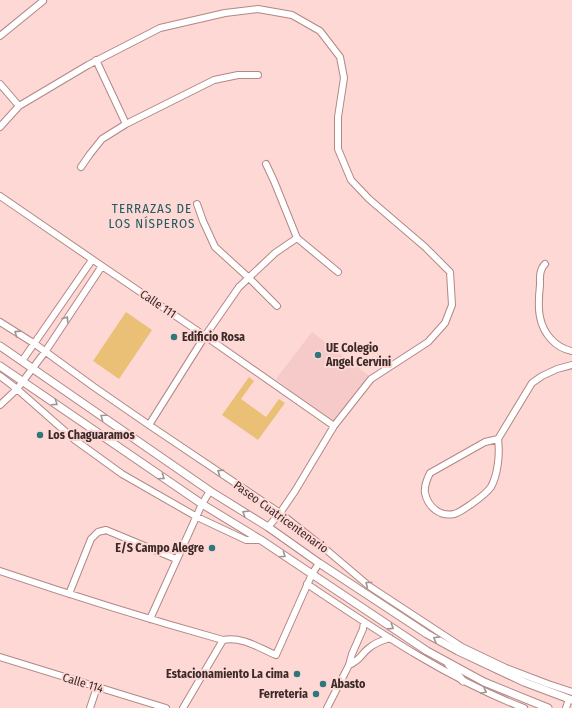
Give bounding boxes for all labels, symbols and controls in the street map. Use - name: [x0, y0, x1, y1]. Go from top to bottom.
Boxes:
- district label: TERRAZAS DE LOS NÍSPEROS: [108, 201, 196, 231]
- street label: Calle 111: [137, 287, 179, 321]
- one-way arrow: [62, 316, 69, 323]
- place label: Edificio Rosa: [182, 330, 245, 344]
- one-way arrow: [15, 331, 22, 338]
- marker: Edificio Rosa: [169, 332, 179, 342]
- place label: UE Colegio Angel Cervini: [325, 341, 391, 369]
- marker: UE Colegio Angel Cervini: [313, 350, 323, 360]
- one-way arrow: [50, 398, 57, 405]
- one-way arrow: [100, 414, 107, 422]
- place label: Los Chaguaramos: [48, 428, 135, 442]
- marker: Los Chaguaramos: [35, 430, 45, 440]
- one-way arrow: [217, 469, 224, 477]
- one-way arrow: [158, 472, 165, 480]
- street label: Paseo Cuatricentenario: [231, 478, 331, 556]
- one-way arrow: [242, 510, 249, 518]
- place label: E/S Campo Alegre: [115, 541, 204, 555]
- marker: E/S Campo Alegre: [207, 543, 217, 553]
- one-way arrow: [279, 550, 286, 558]
- one-way arrow: [366, 582, 373, 589]
- one-way arrow: [386, 623, 393, 630]
- one-way arrow: [432, 636, 440, 643]
- place label: Estacionamiento La cima: [166, 667, 289, 681]
- marker: Estacionamiento La cima: [292, 669, 302, 679]
- street label: Calle 114: [61, 670, 105, 696]
- place label: Abasto: [330, 677, 366, 691]
- marker: Abasto: [318, 679, 328, 689]
- one-way arrow: [480, 686, 488, 694]
- place label: Ferreteria: [259, 687, 308, 701]
- marker: Ferreteria: [311, 689, 321, 699]

